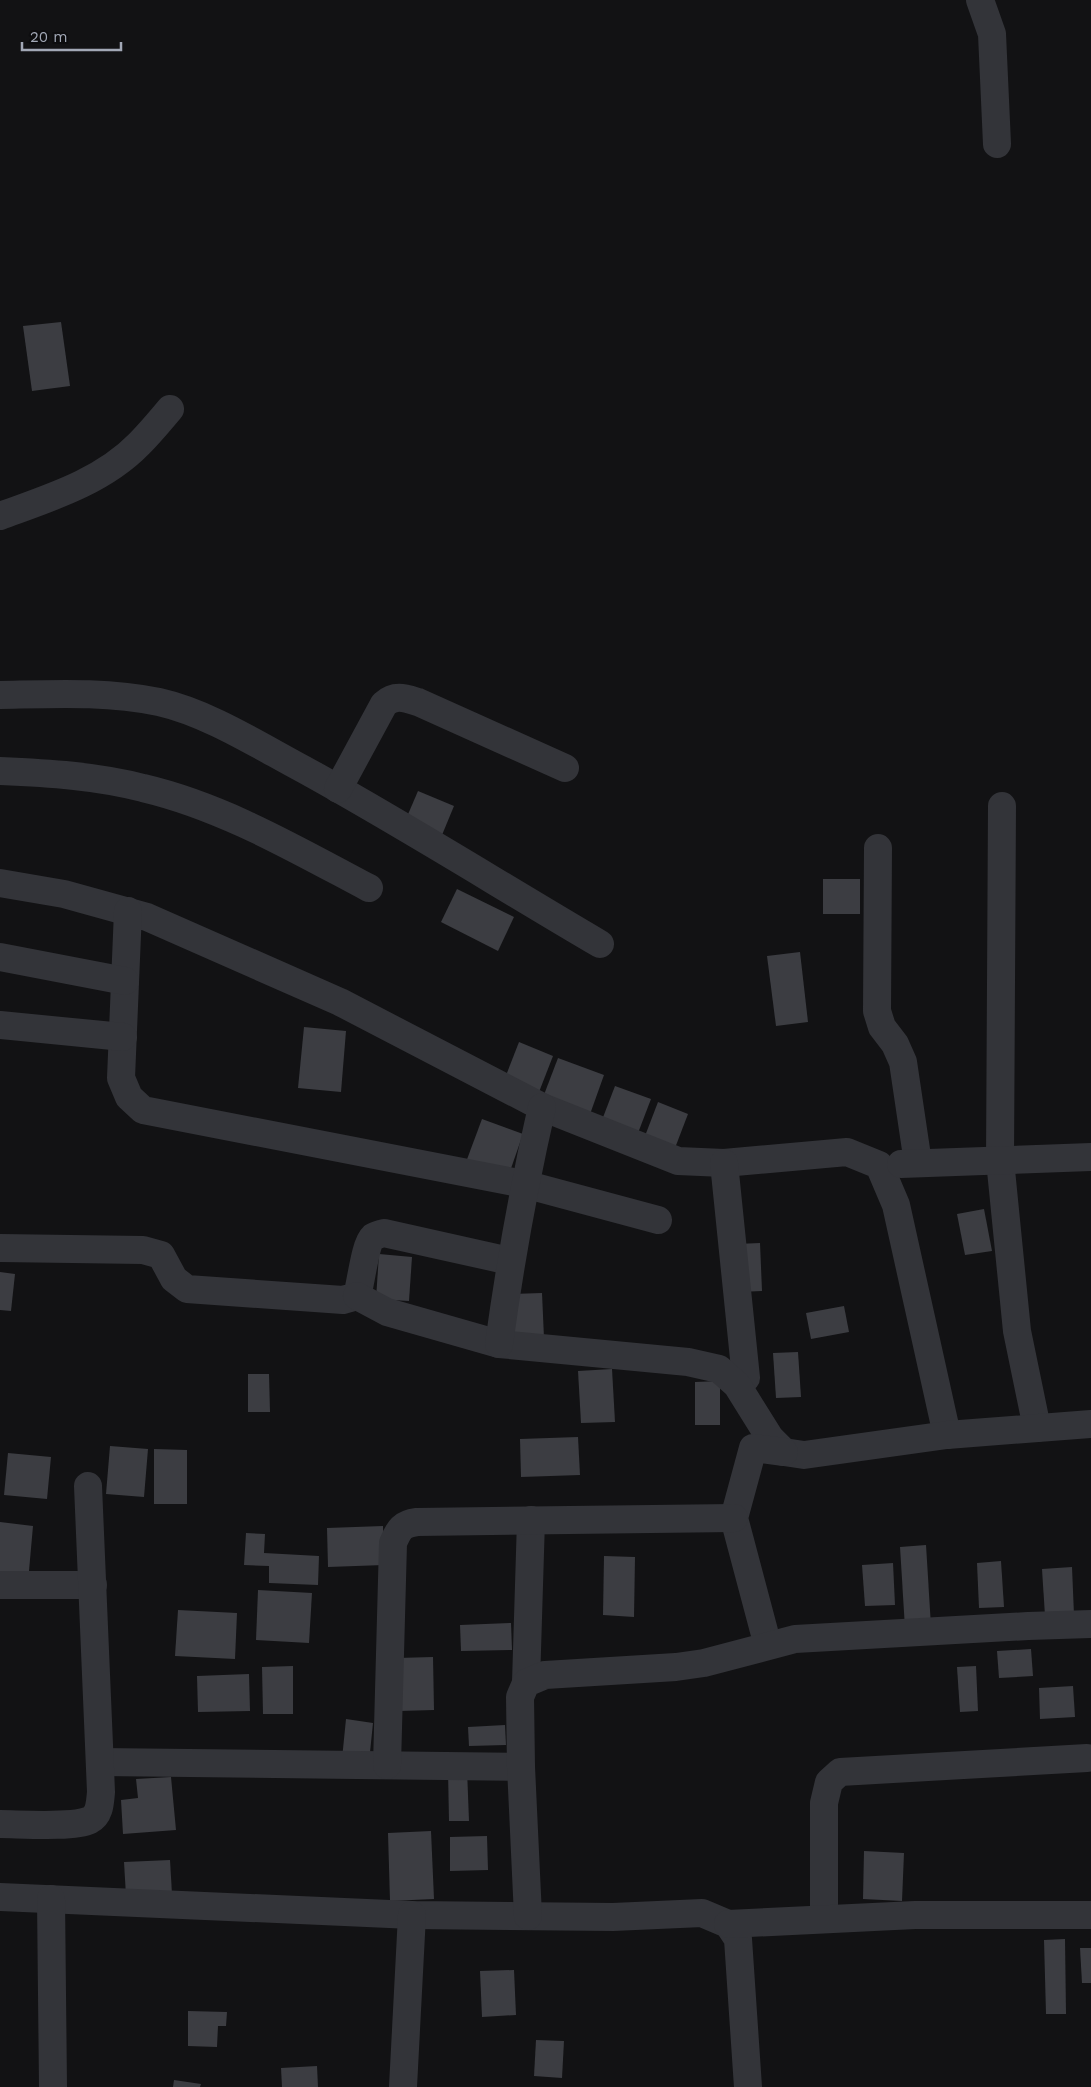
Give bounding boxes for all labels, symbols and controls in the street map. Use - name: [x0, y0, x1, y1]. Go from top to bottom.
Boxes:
- scale bar: [22, 20, 121, 52]
- text: 20 m: [30, 28, 68, 46]

